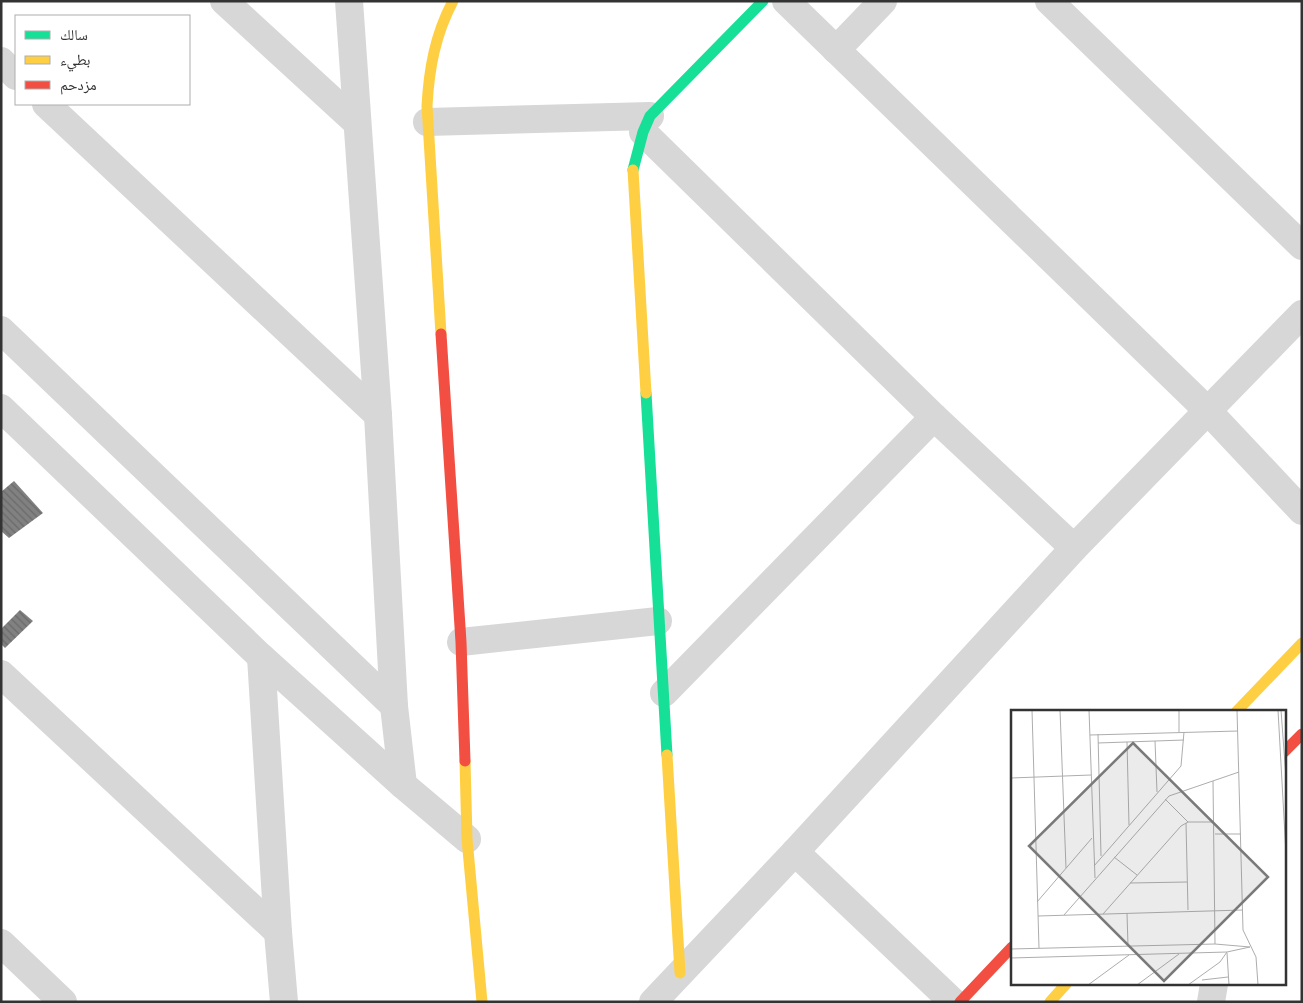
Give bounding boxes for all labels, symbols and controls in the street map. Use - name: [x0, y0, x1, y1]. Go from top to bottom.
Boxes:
- legend: [15, 15, 190, 105]
- text: سالك: [60, 27, 88, 46]
- text: بطيء: [60, 52, 90, 72]
- text: مزدحم: [60, 77, 97, 96]
- inset map: [1011, 710, 1286, 986]

